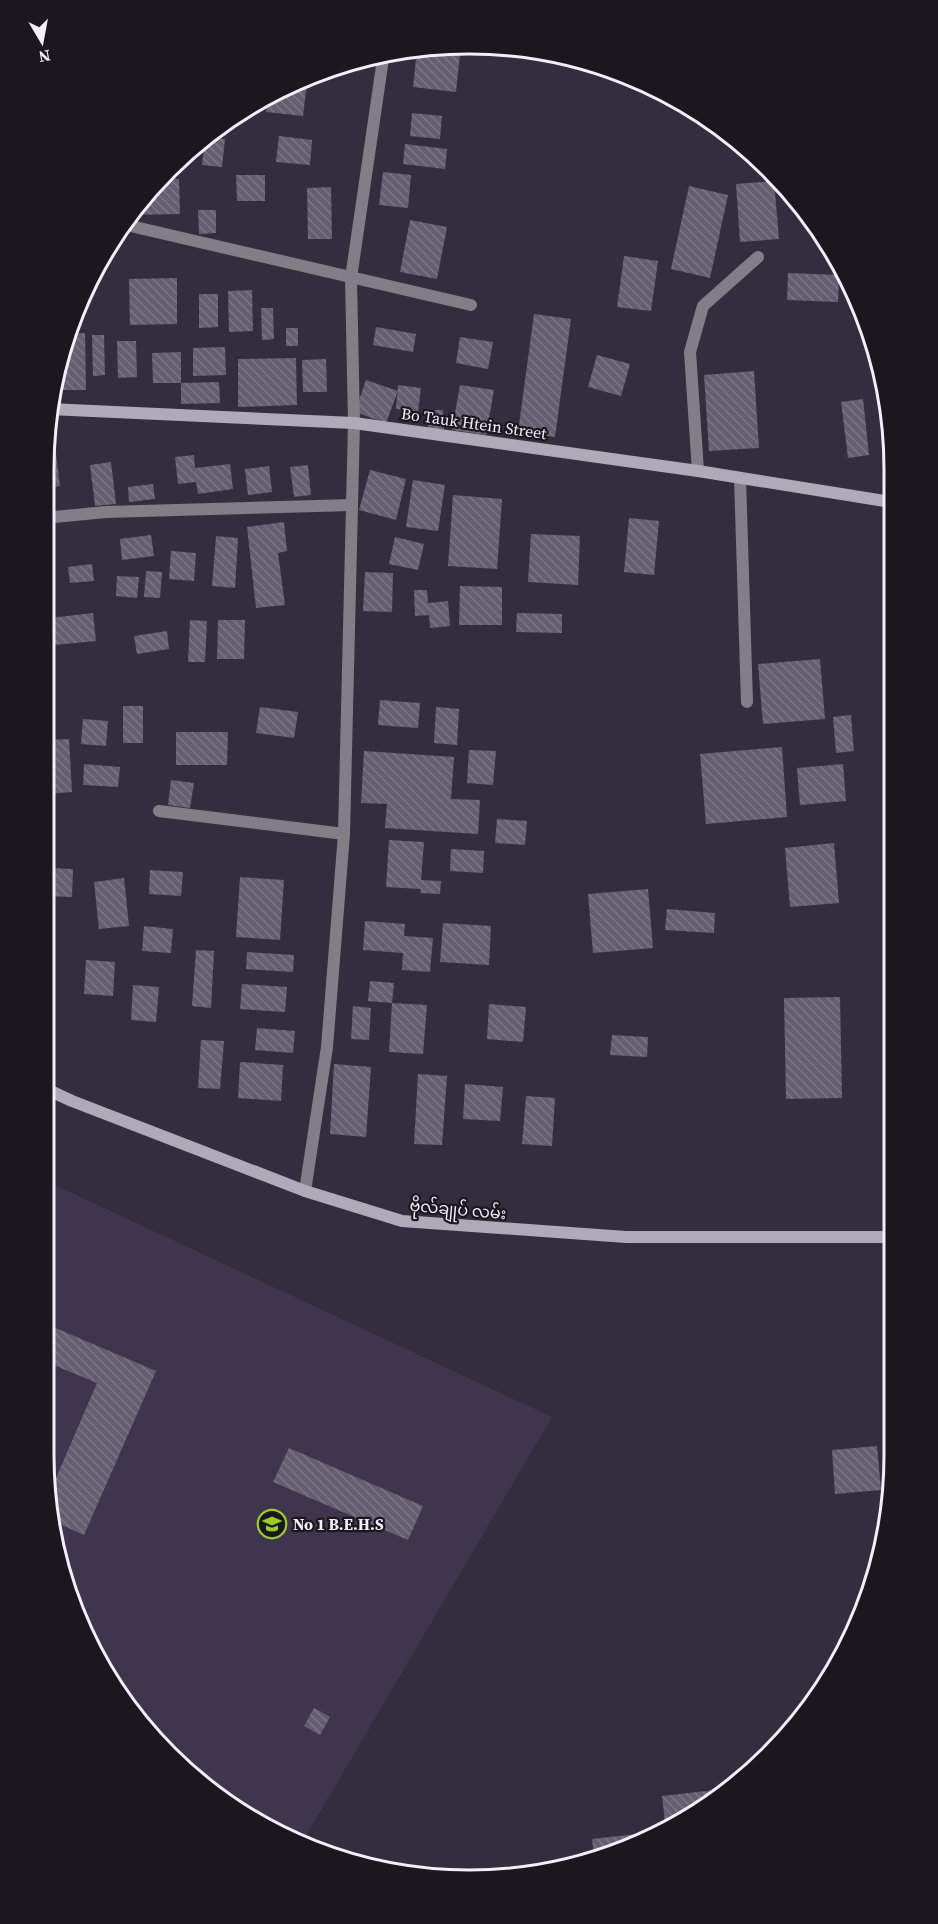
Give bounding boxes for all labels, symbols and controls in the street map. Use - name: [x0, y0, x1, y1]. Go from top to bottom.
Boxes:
- north arrow: [12, 12, 72, 72]
- text: N: [37, 45, 52, 69]
- street label: Bo Tauk Htein Street: [400, 402, 549, 444]
- street label: ဗိုလ်ချုပ် လမ်း: [408, 1194, 507, 1228]
- school or university icon: No 1 B.E.H.S: [256, 1508, 288, 1540]
- place label: No 1 B.E.H.S: [293, 1513, 384, 1535]

